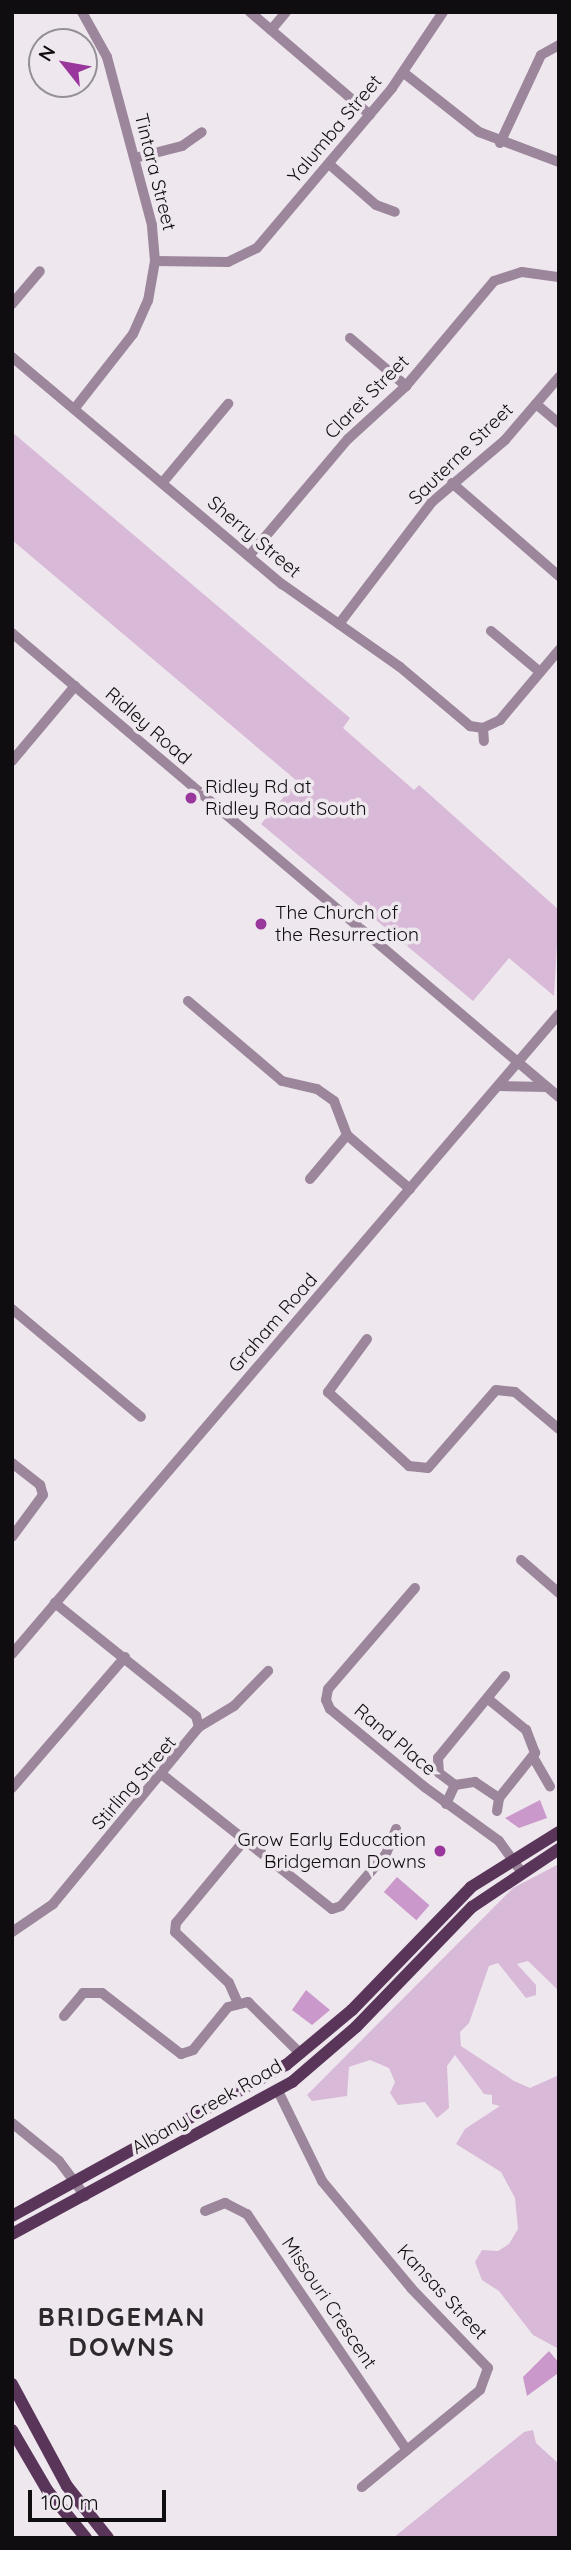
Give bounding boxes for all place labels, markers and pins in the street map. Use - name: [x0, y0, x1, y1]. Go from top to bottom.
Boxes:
- place label: Ridley Rd at Ridley Road South: [205, 776, 367, 820]
- marker: Ridley Rd at Ridley Road South: [183, 790, 199, 806]
- place label: The Church of the Resurrection: [275, 902, 419, 946]
- marker: The Church of the Resurrection: [253, 916, 269, 932]
- place label: Grow Early Education Bridgeman Downs: [238, 1829, 426, 1873]
- marker: Grow Early Education Bridgeman Downs: [432, 1843, 448, 1859]

